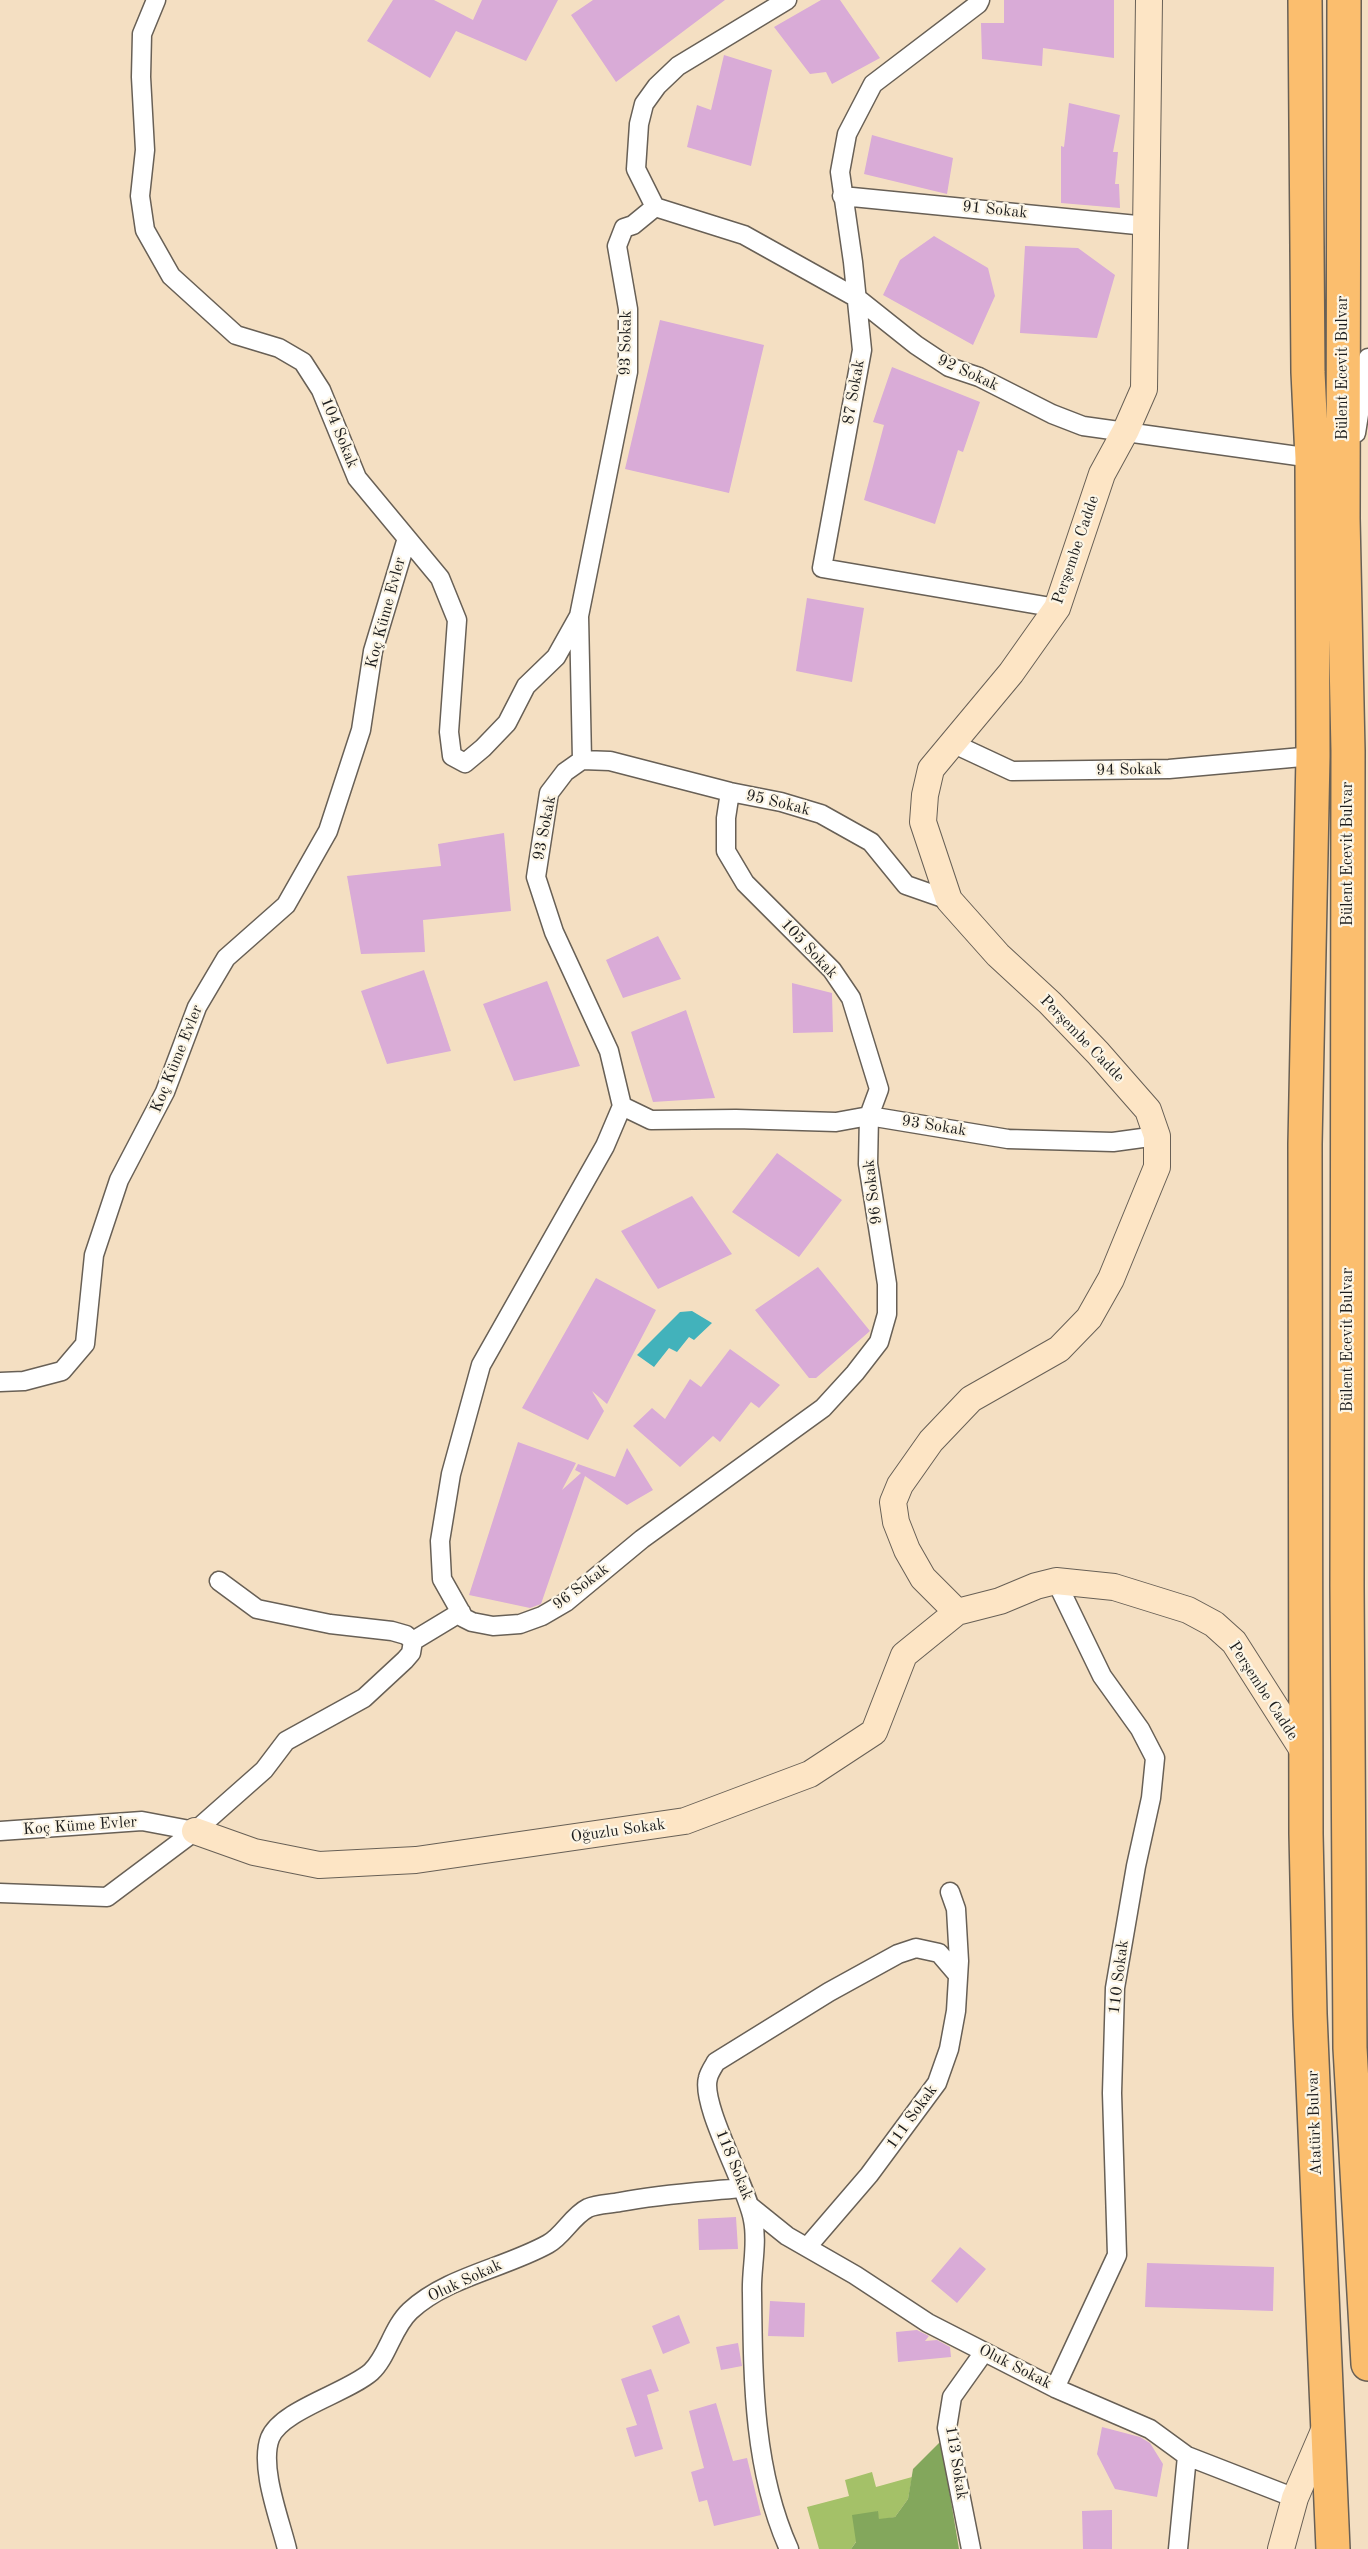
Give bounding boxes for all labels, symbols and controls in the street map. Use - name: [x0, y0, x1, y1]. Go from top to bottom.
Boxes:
- street label: 91 Sokak: [961, 197, 1029, 223]
- street label: Bülent Ecevit Bulvar: [1333, 296, 1353, 440]
- street label: 93 Sokak: [616, 310, 636, 376]
- street label: 92 Sokak: [934, 350, 1002, 396]
- street label: 87 Sokak: [839, 358, 869, 426]
- street label: 104 Sokak: [316, 395, 362, 471]
- street label: Perşembe Cadde: [1048, 493, 1104, 607]
- street label: Koç Küme Evler: [362, 555, 410, 671]
- street label: 94 Sokak: [1096, 760, 1162, 780]
- street label: Bülent Ecevit Bulvar: [1338, 782, 1358, 926]
- street label: 95 Sokak: [744, 786, 812, 820]
- street label: 93 Sokak: [529, 794, 561, 862]
- street label: 105 Sokak: [776, 915, 842, 983]
- street label: Perşembe Cadde: [1036, 991, 1128, 1087]
- street label: Koç Küme Evler: [147, 1002, 207, 1116]
- street label: 93 Sokak: [900, 1111, 968, 1141]
- street label: 96 Sokak: [859, 1158, 887, 1226]
- street label: Bülent Ecevit Bulvar: [1338, 1268, 1358, 1412]
- street label: 96 Sokak: [549, 1560, 613, 1614]
- street label: Perşembe Cadde: [1224, 1638, 1302, 1744]
- street label: Koç Küme Evler: [22, 1812, 138, 1840]
- street label: Oğuzlu Sokak: [570, 1815, 666, 1847]
- street label: 110 Sokak: [1105, 1939, 1133, 2015]
- street label: Atatürk Bulvar: [1304, 2070, 1326, 2176]
- street label: 111 Sokak: [882, 2081, 942, 2153]
- street label: 118 Sokak: [711, 2127, 757, 2203]
- street label: Oluk Sokak: [425, 2256, 505, 2306]
- street label: Oluk Sokak: [975, 2340, 1055, 2394]
- street label: 113 Sokak: [941, 2425, 971, 2501]

